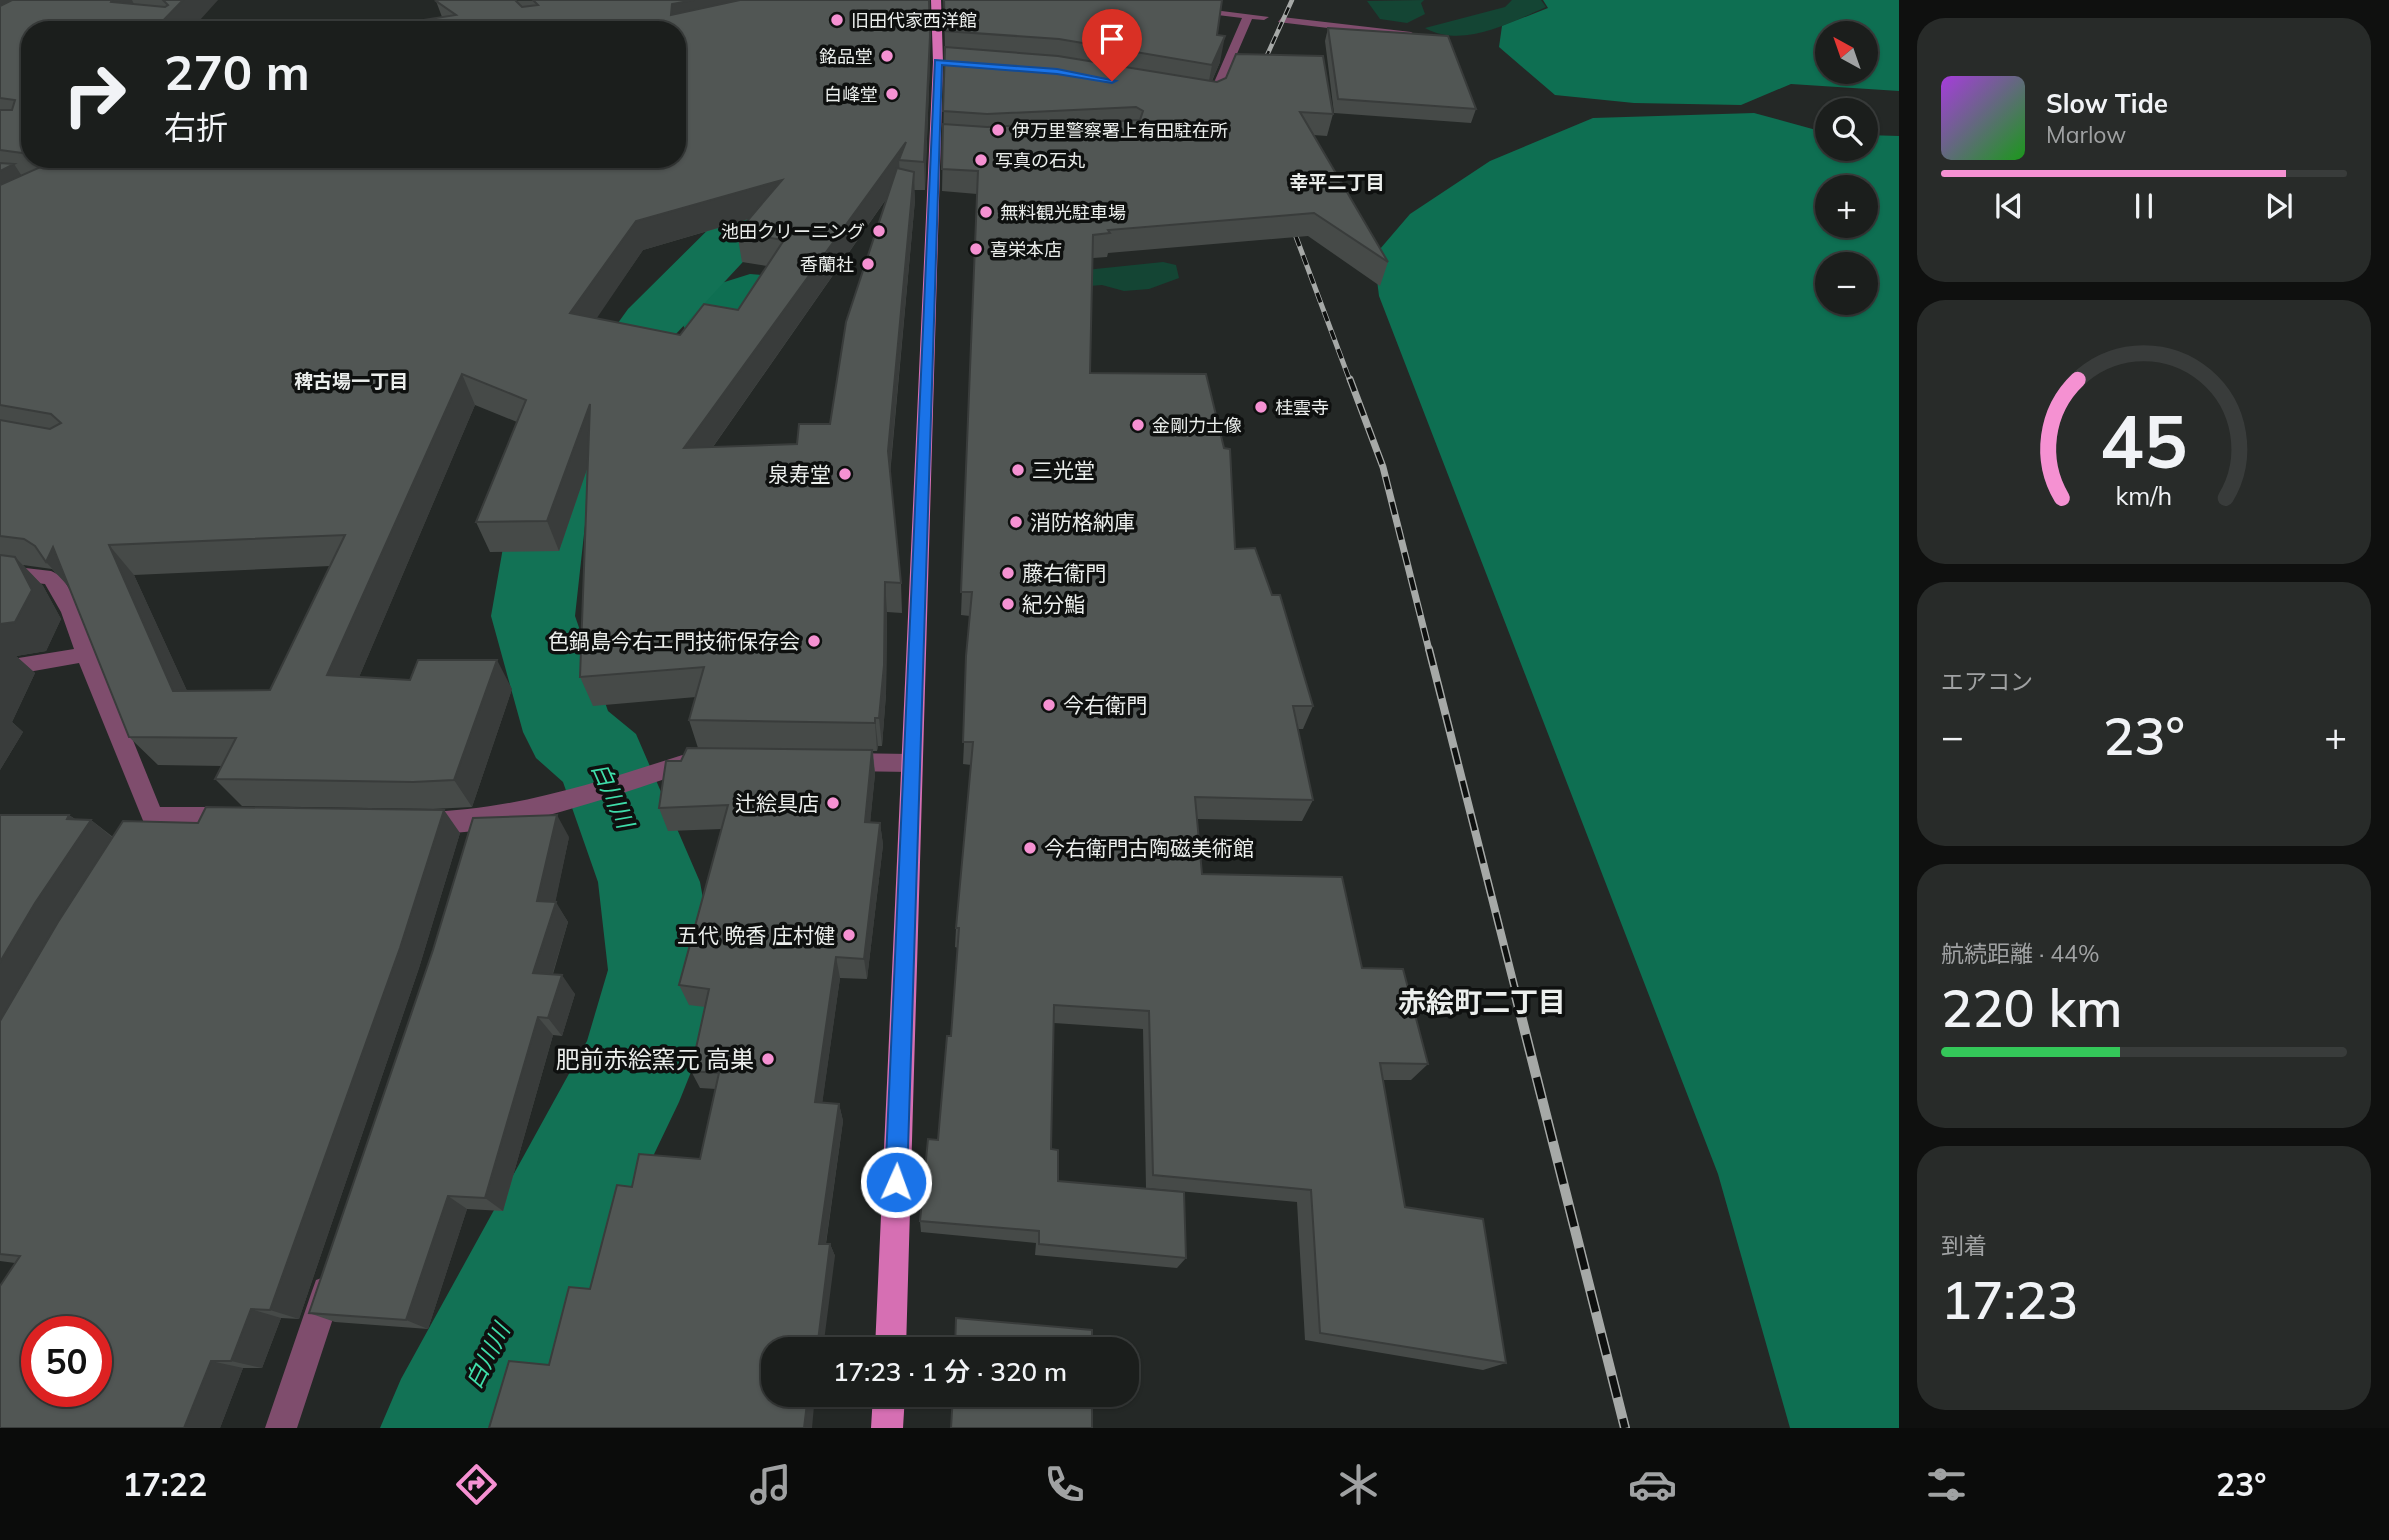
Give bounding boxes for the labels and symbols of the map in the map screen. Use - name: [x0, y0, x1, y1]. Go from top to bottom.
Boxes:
- place label: 旧田代家西洋館: [851, 9, 977, 32]
- pin: [1082, 9, 1142, 81]
- marker: 旧田代家西洋館: [829, 12, 845, 28]
- north arrow: [1815, 21, 1878, 84]
- place label: 銘品堂: [819, 45, 873, 68]
- marker: 銘品堂: [879, 48, 895, 64]
- place label: 白峰堂: [824, 83, 878, 106]
- marker: 白峰堂: [884, 86, 900, 102]
- place label: 伊万里警察署上有田駐在所: [1012, 119, 1228, 142]
- marker: 伊万里警察署上有田駐在所: [990, 122, 1006, 138]
- place label: 写真の石丸: [995, 149, 1085, 172]
- marker: 写真の石丸: [973, 152, 989, 168]
- district label: 幸平二丁目: [1289, 170, 1385, 194]
- place label: 無料観光駐車場: [1000, 201, 1126, 224]
- marker: 無料観光駐車場: [978, 204, 994, 220]
- place label: 池田クリーニング: [721, 220, 865, 243]
- marker: 池田クリーニング: [871, 223, 887, 239]
- place label: 喜栄本店: [990, 238, 1062, 261]
- marker: 喜栄本店: [968, 241, 984, 257]
- place label: 香蘭社: [800, 253, 854, 276]
- marker: 香蘭社: [860, 256, 876, 272]
- district label: 稗古場一丁目: [294, 369, 408, 393]
- place label: 桂雲寺: [1275, 396, 1329, 419]
- marker: 桂雲寺: [1253, 399, 1269, 415]
- place label: 金剛力士像: [1152, 414, 1242, 437]
- marker: 金剛力士像: [1130, 417, 1146, 433]
- place label: 三光堂: [1032, 457, 1095, 483]
- place label: 泉寿堂: [768, 461, 831, 487]
- marker: 三光堂: [1010, 462, 1026, 478]
- marker: 泉寿堂: [837, 466, 853, 482]
- place label: 消防格納庫: [1030, 509, 1135, 535]
- marker: 消防格納庫: [1008, 514, 1024, 530]
- place label: 藤右衞門: [1022, 560, 1106, 586]
- marker: 藤右衞門: [1000, 565, 1016, 581]
- place label: 紀分鮨: [1022, 591, 1085, 617]
- marker: 紀分鮨: [1000, 596, 1016, 612]
- place label: 色鍋島今右エ門技術保存会: [548, 628, 800, 654]
- marker: 色鍋島今右エ門技術保存会: [806, 633, 822, 649]
- place label: 今右衛門: [1063, 692, 1147, 718]
- marker: 今右衛門: [1041, 697, 1057, 713]
- water label: 白川川: [586, 758, 641, 835]
- place label: 辻絵具店: [735, 790, 819, 816]
- marker: 辻絵具店: [825, 795, 841, 811]
- place label: 今右衛門古陶磁美術館: [1044, 835, 1254, 861]
- marker: 今右衛門古陶磁美術館: [1022, 840, 1038, 856]
- place label: 五代 晩香 庄村健: [677, 922, 835, 948]
- marker: 五代 晩香 庄村健: [841, 927, 857, 943]
- district label: 赤絵町二丁目: [1398, 984, 1566, 1019]
- place label: 肥前赤絵窯元 高巣: [556, 1044, 754, 1074]
- marker: 肥前赤絵窯元 高巣: [760, 1051, 776, 1067]
- position arrow: [859, 1145, 933, 1219]
- speed limit sign: 50: [21, 1316, 112, 1407]
- water label: 白川川: [458, 1316, 517, 1393]

